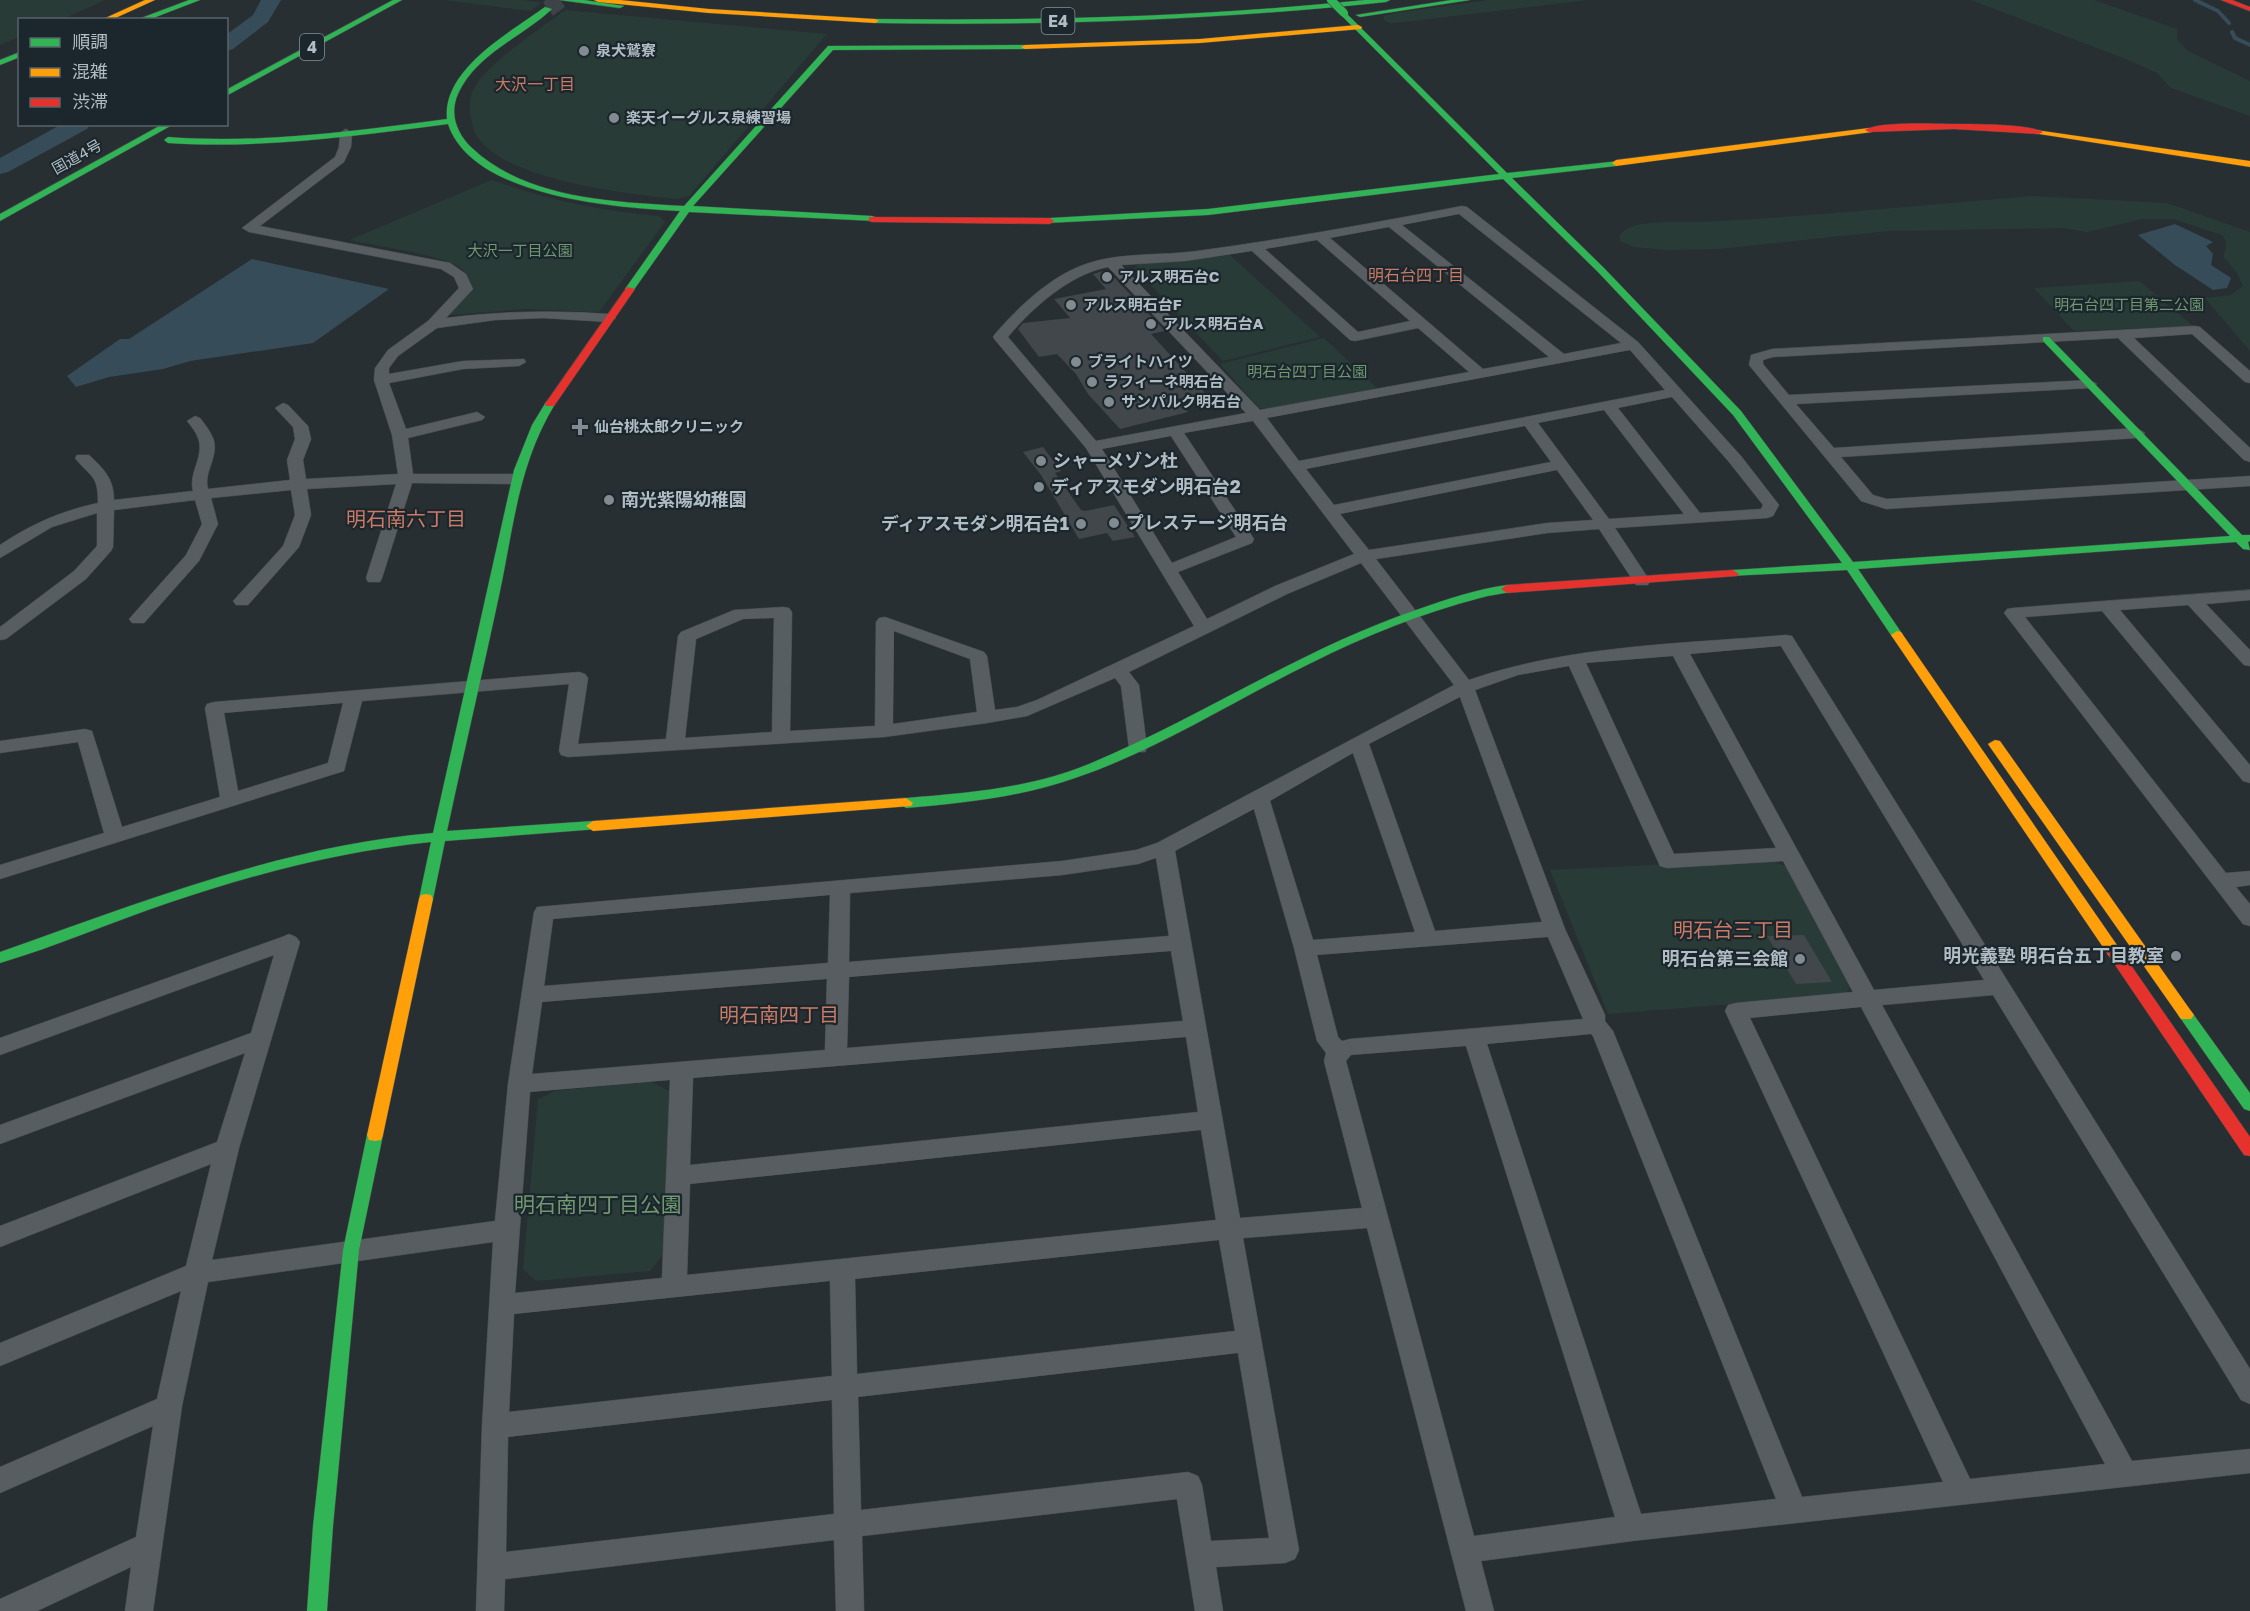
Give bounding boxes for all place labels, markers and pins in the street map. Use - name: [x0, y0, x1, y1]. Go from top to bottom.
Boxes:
- place label: 泉犬鷲寮: [596, 41, 656, 59]
- marker: 泉犬鷲寮: [577, 44, 591, 58]
- place label: 楽天イーグルス泉練習場: [626, 108, 791, 126]
- marker: 楽天イーグルス泉練習場: [607, 111, 621, 125]
- place label: アルス明石台C: [1119, 267, 1220, 285]
- marker: アルス明石台C: [1100, 270, 1114, 284]
- place label: アルス明石台F: [1083, 295, 1182, 313]
- marker: アルス明石台F: [1064, 298, 1078, 312]
- place label: アルス明石台A: [1163, 314, 1264, 332]
- marker: アルス明石台A: [1144, 317, 1158, 331]
- place label: ブライトハイツ: [1088, 352, 1193, 370]
- marker: ブライトハイツ: [1069, 355, 1083, 369]
- place label: ラフィーネ明石台: [1104, 372, 1224, 390]
- marker: ラフィーネ明石台: [1085, 375, 1099, 389]
- place label: サンパルク明石台: [1121, 392, 1241, 410]
- marker: サンパルク明石台: [1102, 395, 1116, 409]
- place label: 仙台桃太郎クリニック: [594, 417, 744, 435]
- marker: 仙台桃太郎クリニック: [571, 418, 589, 436]
- place label: シャーメゾン杜: [1053, 449, 1178, 471]
- marker: シャーメゾン杜: [1034, 454, 1048, 468]
- place label: ディアスモダン明石台2: [1051, 475, 1241, 497]
- marker: ディアスモダン明石台2: [1032, 480, 1046, 494]
- place label: 南光紫陽幼稚園: [621, 488, 747, 510]
- marker: 南光紫陽幼稚園: [602, 493, 616, 507]
- place label: プレステージ明石台: [1126, 511, 1288, 533]
- place label: ディアスモダン明石台1: [881, 512, 1069, 534]
- marker: プレステージ明石台: [1107, 516, 1121, 530]
- marker: ディアスモダン明石台1: [1074, 517, 1088, 531]
- place label: 明光義塾 明石台五丁目教室: [1944, 944, 2164, 966]
- place label: 明石台第三会館: [1662, 947, 1788, 969]
- marker: 明光義塾 明石台五丁目教室: [2169, 949, 2183, 963]
- marker: 明石台第三会館: [1793, 952, 1807, 966]

